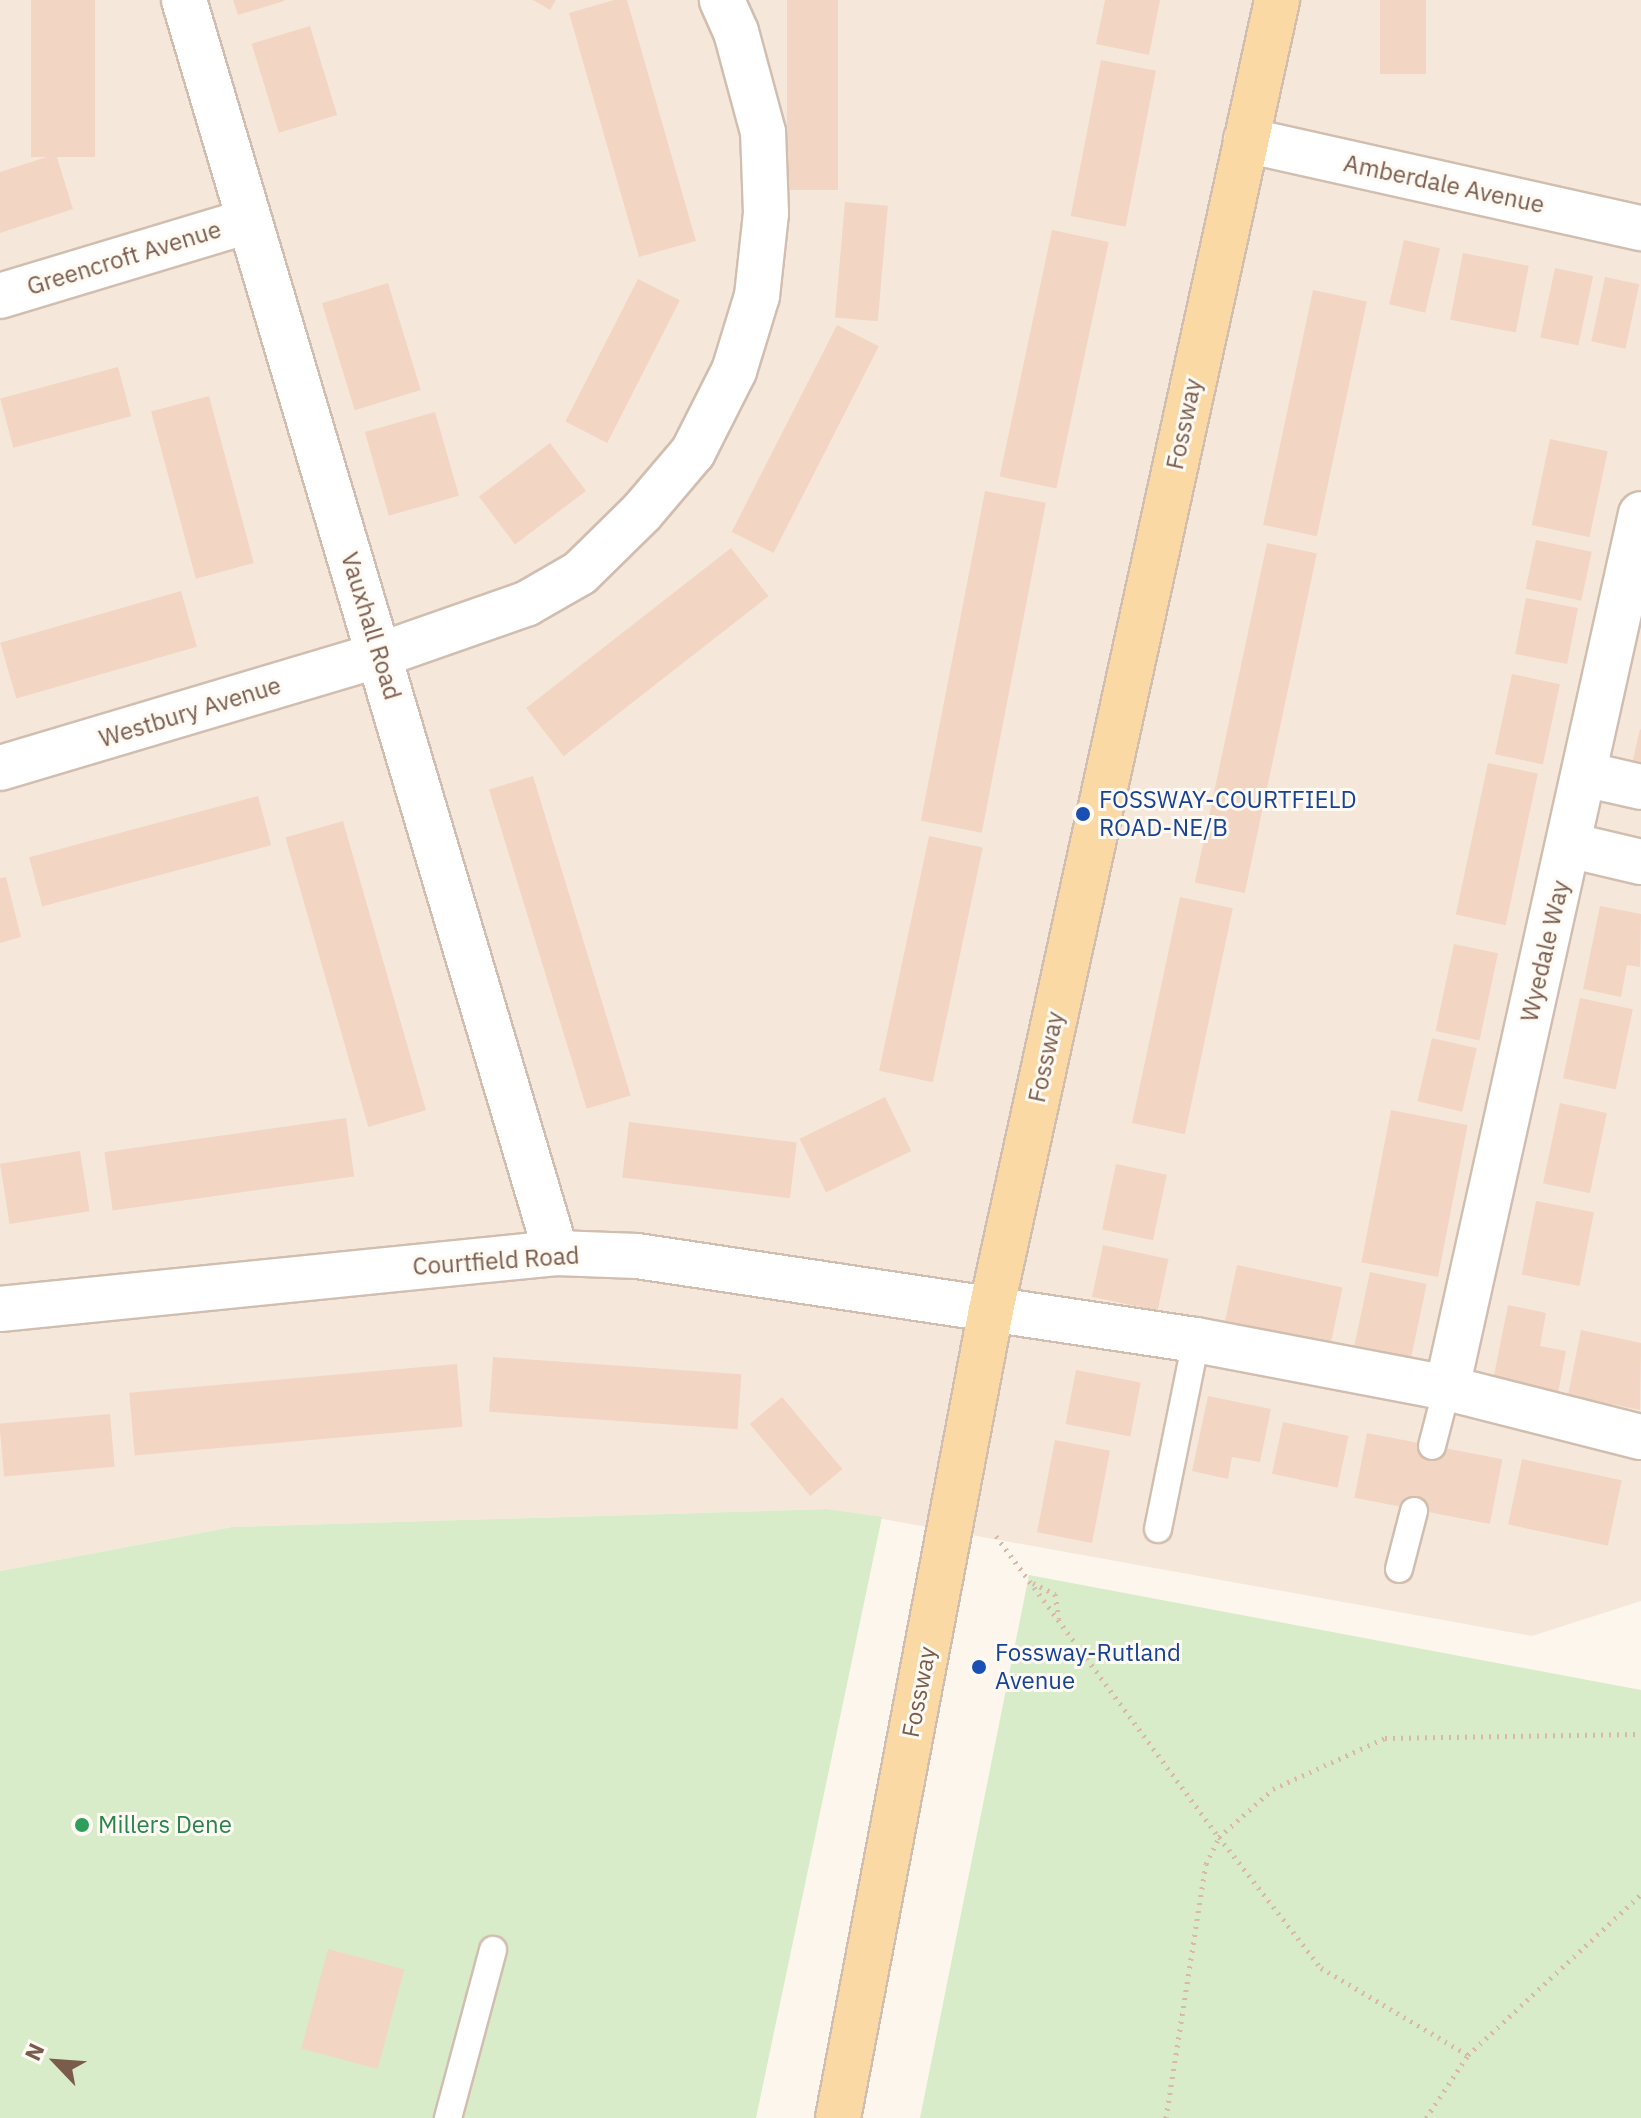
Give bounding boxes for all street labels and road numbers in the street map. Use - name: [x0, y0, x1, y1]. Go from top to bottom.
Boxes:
- street label: Amberdale Avenue: [1341, 149, 1547, 219]
- street label: Greencroft Avenue: [23, 215, 225, 301]
- street label: Fossway: [1160, 376, 1208, 472]
- street label: Vauxhall Road: [335, 549, 407, 703]
- street label: Westbury Avenue: [96, 671, 284, 753]
- street label: Wyedale Way: [1515, 877, 1575, 1025]
- street label: Fossway: [1022, 1009, 1070, 1105]
- street label: Courtfield Road: [412, 1241, 580, 1281]
- street label: Fossway: [896, 1644, 942, 1740]

